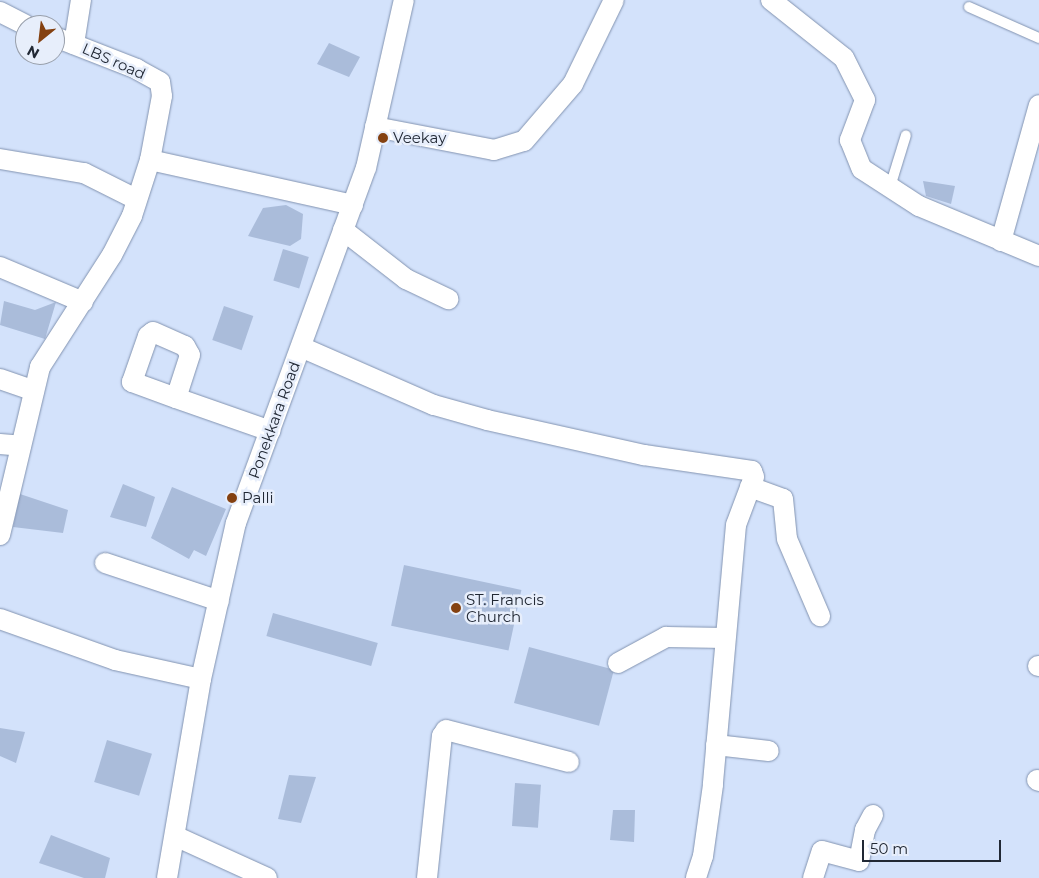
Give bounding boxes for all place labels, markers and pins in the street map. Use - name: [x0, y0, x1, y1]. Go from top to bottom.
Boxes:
- place label: Veekay: [393, 129, 446, 147]
- marker: Veekay: [377, 132, 389, 144]
- place label: Palli: [242, 489, 273, 507]
- marker: Palli: [226, 492, 238, 504]
- place label: ST. Francis Church: [466, 590, 544, 625]
- marker: ST. Francis Church: [450, 602, 462, 614]

